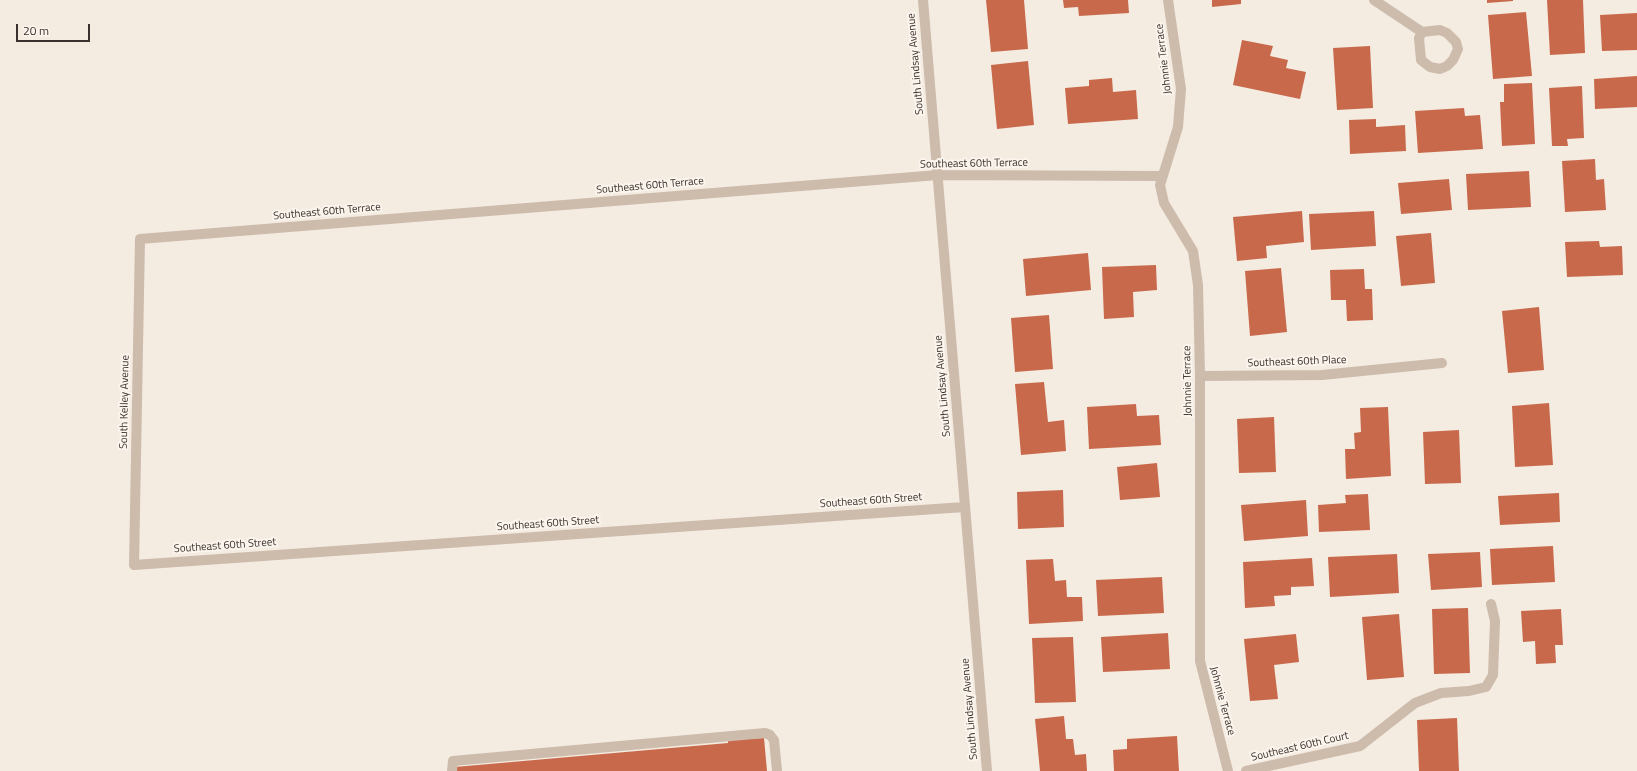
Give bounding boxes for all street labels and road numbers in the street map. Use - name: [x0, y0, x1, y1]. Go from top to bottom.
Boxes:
- street label: South Lindsay Avenue: [905, 13, 927, 115]
- street label: Johnnie Terrace: [1153, 23, 1175, 95]
- street label: Southeast 60th Terrace: [920, 156, 1028, 172]
- street label: Southeast 60th Terrace: [596, 175, 704, 197]
- street label: Southeast 60th Terrace: [273, 201, 381, 223]
- street label: South Lindsay Avenue: [932, 335, 954, 437]
- street label: Johnnie Terrace: [1181, 345, 1195, 417]
- street label: Southeast 60th Place: [1247, 354, 1347, 370]
- street label: South Kelley Avenue: [118, 355, 132, 449]
- street label: Southeast 60th Street: [819, 491, 923, 511]
- street label: Southeast 60th Street: [496, 514, 600, 534]
- street label: Southeast 60th Street: [173, 536, 277, 556]
- street label: South Lindsay Avenue: [959, 658, 981, 760]
- street label: Johnnie Terrace: [1206, 665, 1238, 737]
- street label: Southeast 60th Court: [1250, 729, 1350, 765]

